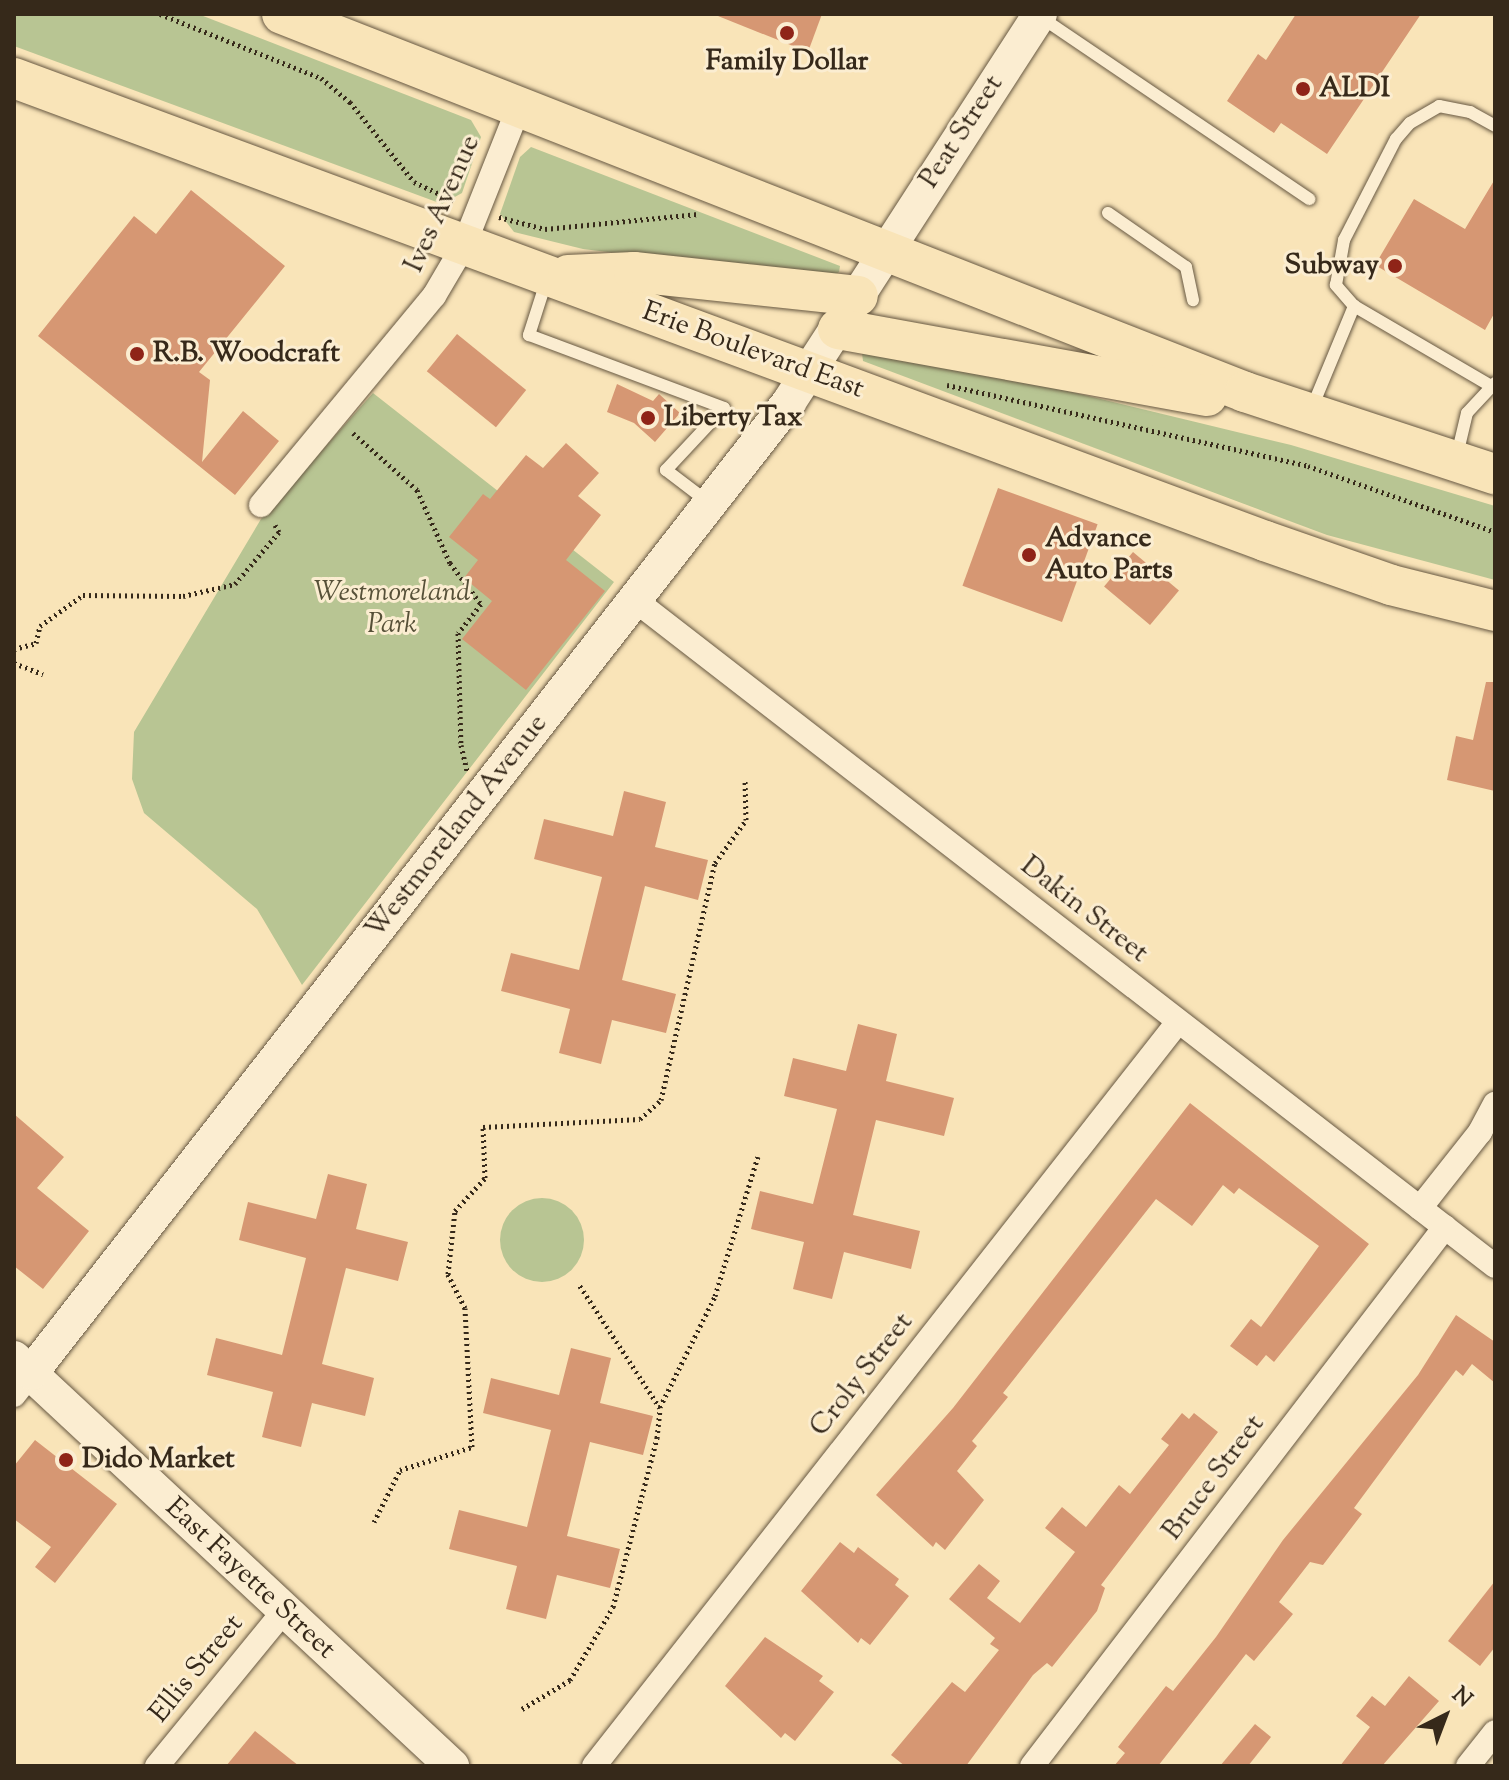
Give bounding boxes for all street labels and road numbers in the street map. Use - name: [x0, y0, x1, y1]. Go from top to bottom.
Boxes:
- street label: Peat Street: [913, 69, 1011, 195]
- street label: Ives Avenue: [398, 130, 488, 278]
- street label: Erie Boulevard East: [638, 295, 868, 407]
- street label: Westmoreland Avenue: [359, 708, 555, 946]
- street label: Dakin Street: [1013, 850, 1155, 970]
- street label: Croly Street: [803, 1307, 921, 1443]
- street label: Bruce Street: [1156, 1409, 1272, 1547]
- street label: East Fayette Street: [158, 1491, 342, 1667]
- street label: Ellis Street: [143, 1608, 251, 1730]

